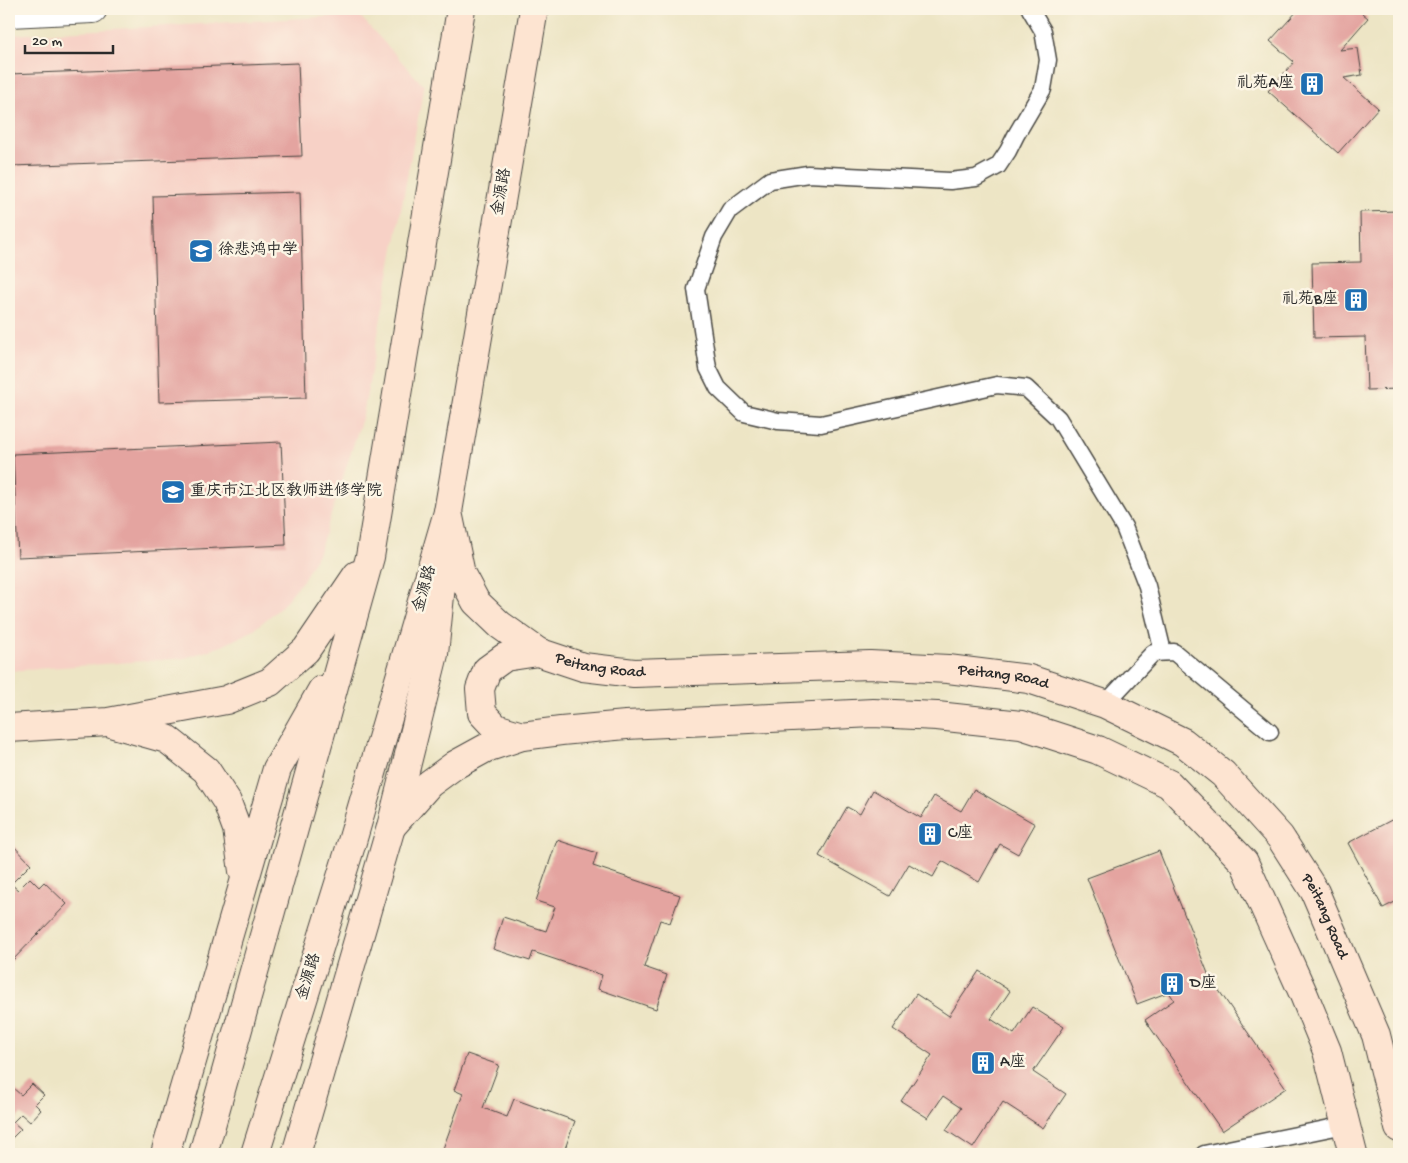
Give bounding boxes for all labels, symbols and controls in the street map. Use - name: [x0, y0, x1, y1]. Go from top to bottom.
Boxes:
- scale bar: [25, 22, 112, 54]
- text: 20 m: [32, 33, 62, 51]
- building icon: 礼苑A座: [1299, 71, 1325, 97]
- place label: 礼苑A座: [1237, 73, 1294, 94]
- street label: 金源路: [488, 166, 517, 217]
- school or university icon: 徐悲鸿中学: [188, 238, 214, 264]
- place label: 徐悲鸿中学: [218, 240, 298, 261]
- building icon: 礼苑B座: [1343, 287, 1369, 313]
- place label: 礼苑B座: [1282, 289, 1338, 310]
- school or university icon: 重庆市江北区教师进修学院: [160, 479, 186, 505]
- place label: 重庆市江北区教师进修学院: [190, 482, 382, 502]
- street label: 金源路: [408, 563, 442, 615]
- street label: Peitang Road: [551, 648, 647, 683]
- street label: Peitang Road: [956, 661, 1053, 695]
- building icon: C座: [917, 821, 943, 847]
- place label: C座: [948, 823, 973, 844]
- street label: Peitang Road: [1296, 870, 1353, 963]
- street label: 金源路: [292, 951, 326, 1003]
- building icon: D座: [1159, 971, 1185, 997]
- place label: D座: [1189, 973, 1216, 994]
- building icon: A座: [970, 1050, 996, 1076]
- place label: A座: [1000, 1052, 1025, 1073]

